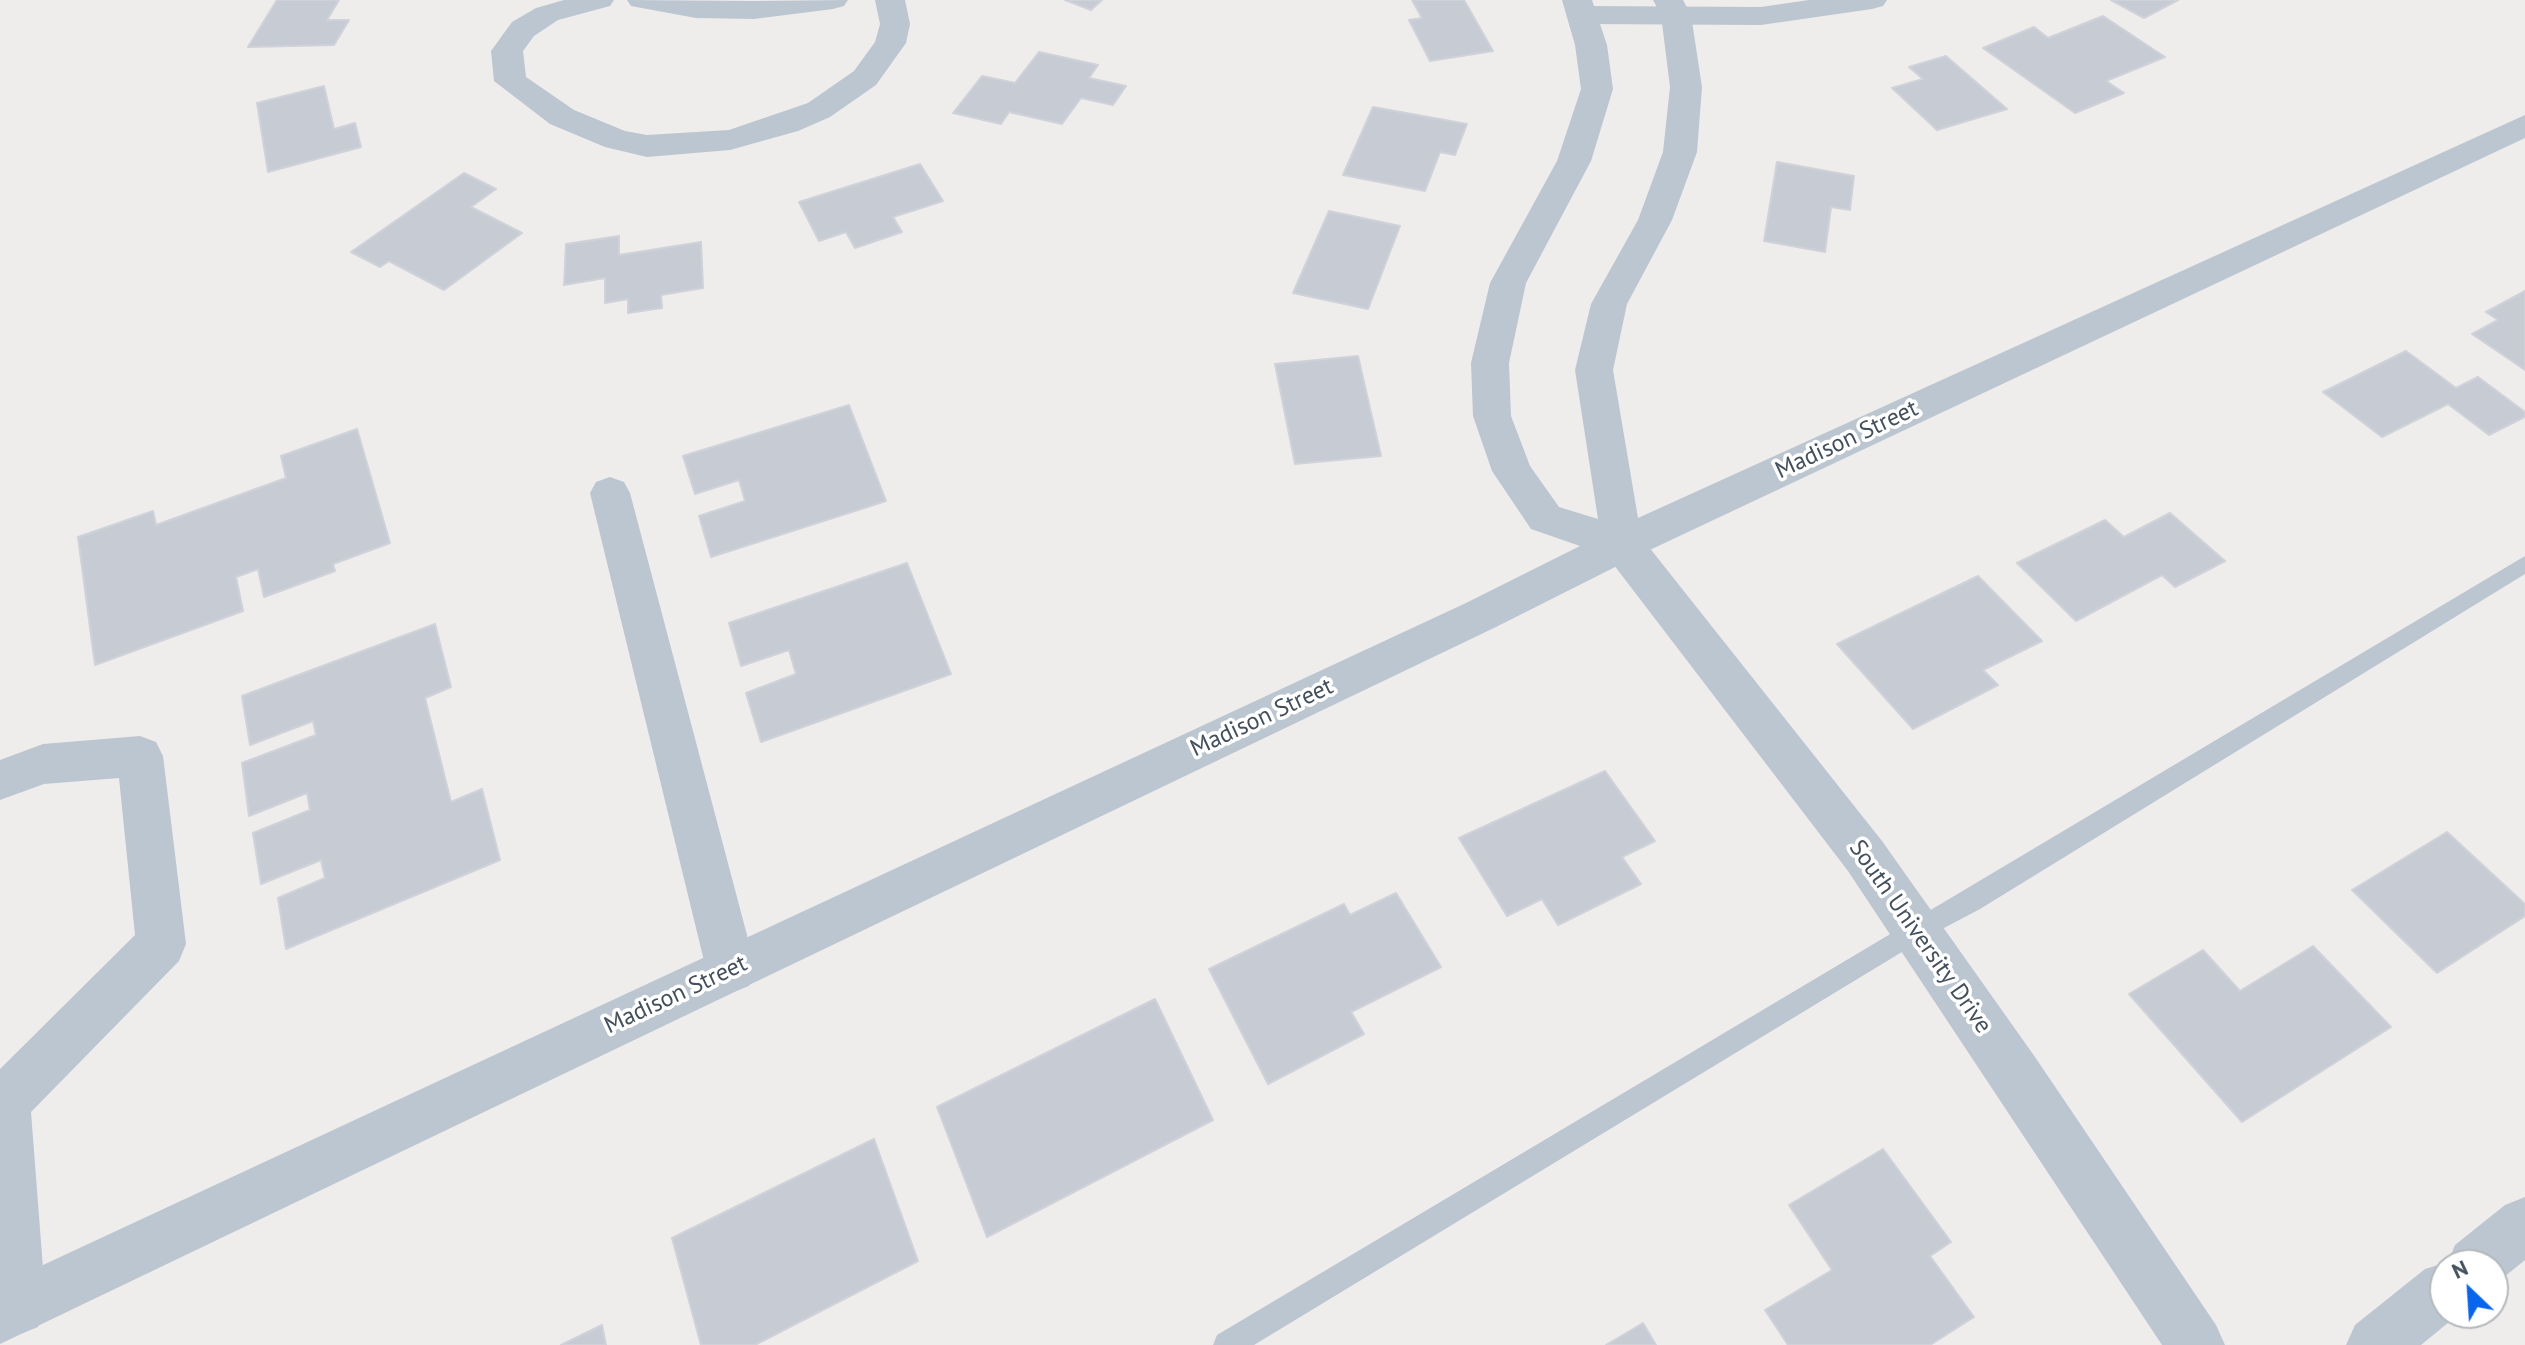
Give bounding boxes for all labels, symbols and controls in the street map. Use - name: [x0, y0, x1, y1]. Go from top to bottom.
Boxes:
- street label: Madison Street: [1771, 394, 1923, 486]
- street label: Madison Street: [1186, 672, 1338, 764]
- street label: South University Drive: [1842, 835, 1998, 1039]
- street label: Madison Street: [600, 949, 752, 1041]
- north arrow: [2429, 1249, 2509, 1329]
- text: N: [2447, 1253, 2472, 1285]

